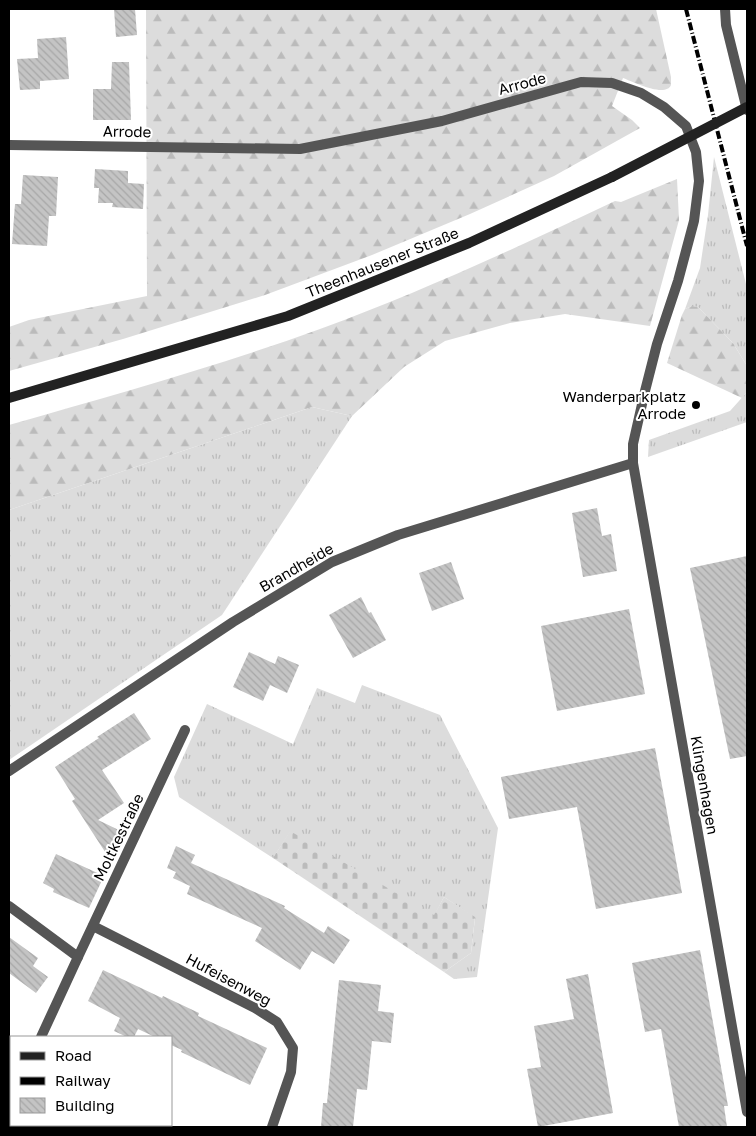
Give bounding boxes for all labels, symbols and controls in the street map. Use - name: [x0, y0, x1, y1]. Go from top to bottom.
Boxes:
- street label: Arrode: [496, 68, 548, 98]
- street label: Arrode: [103, 122, 152, 140]
- street label: Theenhausener Straße: [303, 223, 461, 301]
- place label: Wanderparkplatz Arrode: [562, 387, 686, 422]
- marker: Wanderparkplatz Arrode: [690, 399, 702, 411]
- street label: Brandheide: [256, 538, 337, 595]
- street label: Klingenhagen: [687, 734, 723, 836]
- street label: Moltkestraße: [89, 790, 147, 884]
- street label: Hufeisenweg: [183, 949, 275, 1009]
- legend: [10, 1036, 172, 1126]
- text: Road: [55, 1046, 92, 1064]
- text: Railway: [55, 1071, 111, 1089]
- text: Building: [55, 1096, 115, 1114]

